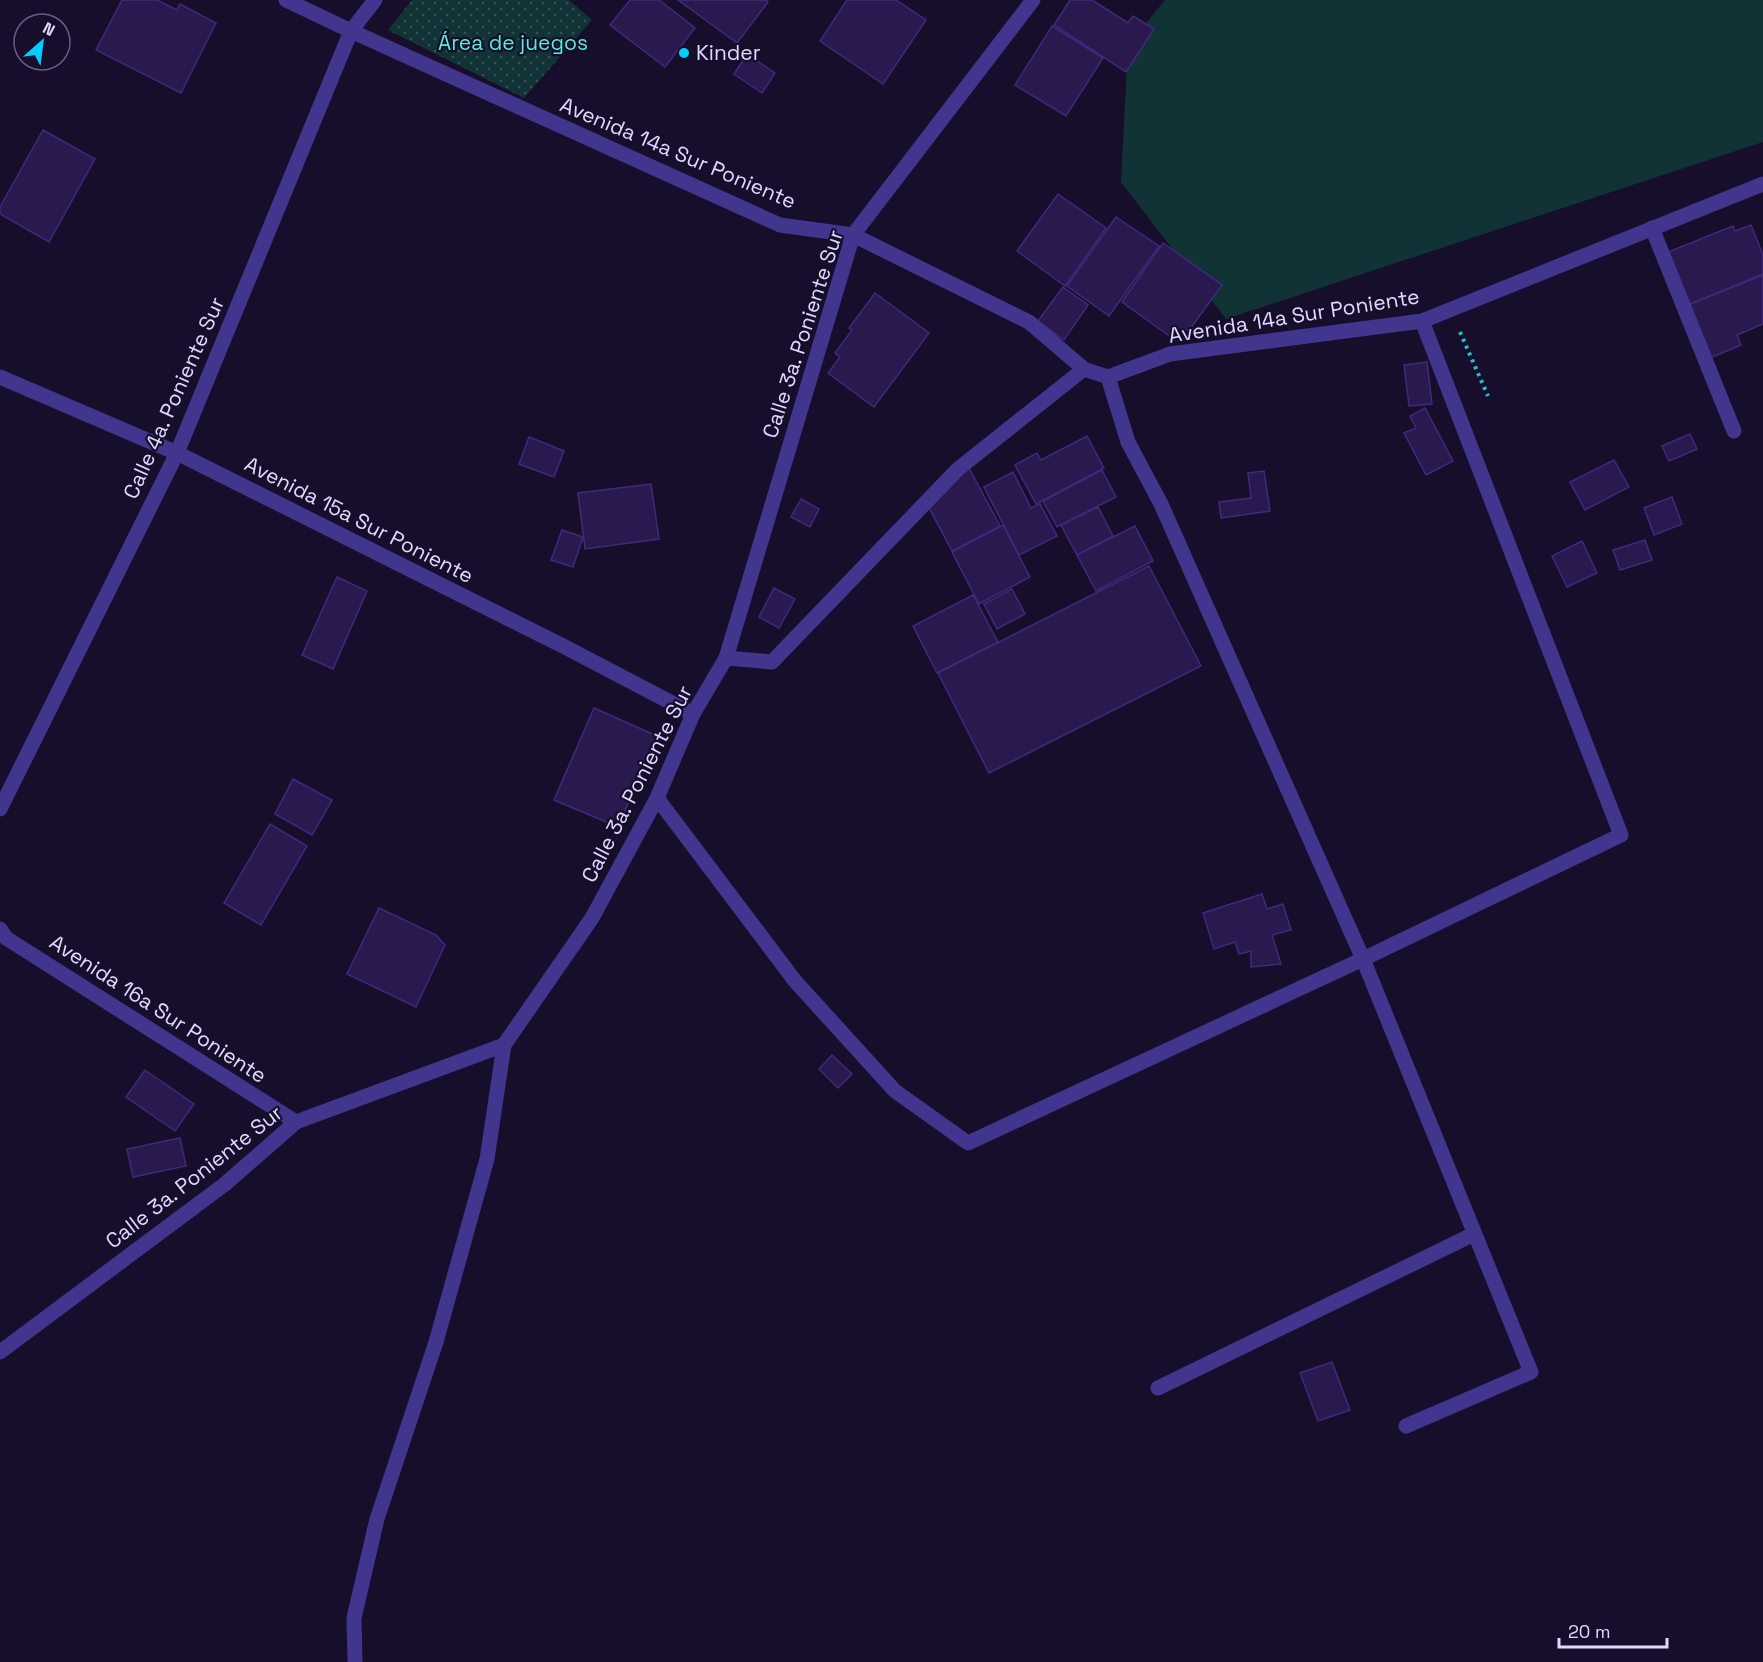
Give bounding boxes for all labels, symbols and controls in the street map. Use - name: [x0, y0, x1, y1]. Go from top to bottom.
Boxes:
- north arrow: [12, 12, 72, 72]
- text: N: [39, 17, 58, 41]
- park label: Área de juegos: [438, 29, 588, 56]
- place label: Kinder: [696, 39, 761, 66]
- marker: Kinder: [677, 46, 691, 60]
- street label: Avenida 14a Sur Poniente: [556, 91, 800, 215]
- street label: Calle 3a. Poniente Sur: [756, 226, 849, 441]
- street label: Avenida 14a Sur Poniente: [1167, 282, 1421, 349]
- street label: Calle 4a. Poniente Sur: [117, 293, 230, 503]
- street label: Avenida 15a Sur Poniente: [240, 450, 478, 589]
- street label: Calle 3a. Poniente Sur: [575, 681, 698, 887]
- street label: Avenida 16a Sur Poniente: [45, 928, 272, 1089]
- street label: Calle 3a. Poniente Sur: [100, 1099, 288, 1254]
- scale bar: [1559, 1611, 1667, 1649]
- text: 20 m: [1568, 1620, 1611, 1643]

